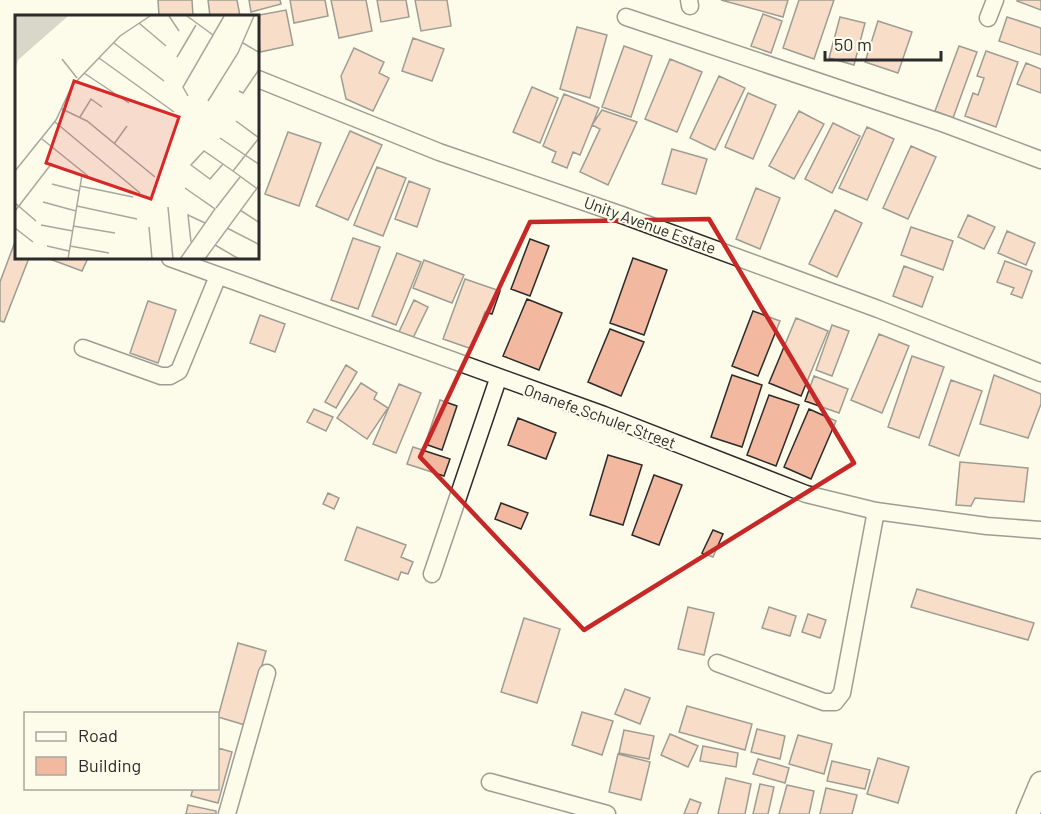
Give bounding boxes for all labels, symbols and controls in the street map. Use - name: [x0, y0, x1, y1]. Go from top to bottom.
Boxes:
- inset map: [15, 15, 260, 260]
- scale bar: [825, 24, 940, 62]
- text: 50 m: [834, 33, 872, 55]
- street label: Unity Avenue Estate: [582, 192, 719, 257]
- street label: Onanefe Schuler Street: [522, 379, 679, 452]
- legend: [24, 712, 219, 790]
- text: Road: [78, 724, 118, 746]
- text: Building: [78, 754, 141, 776]

